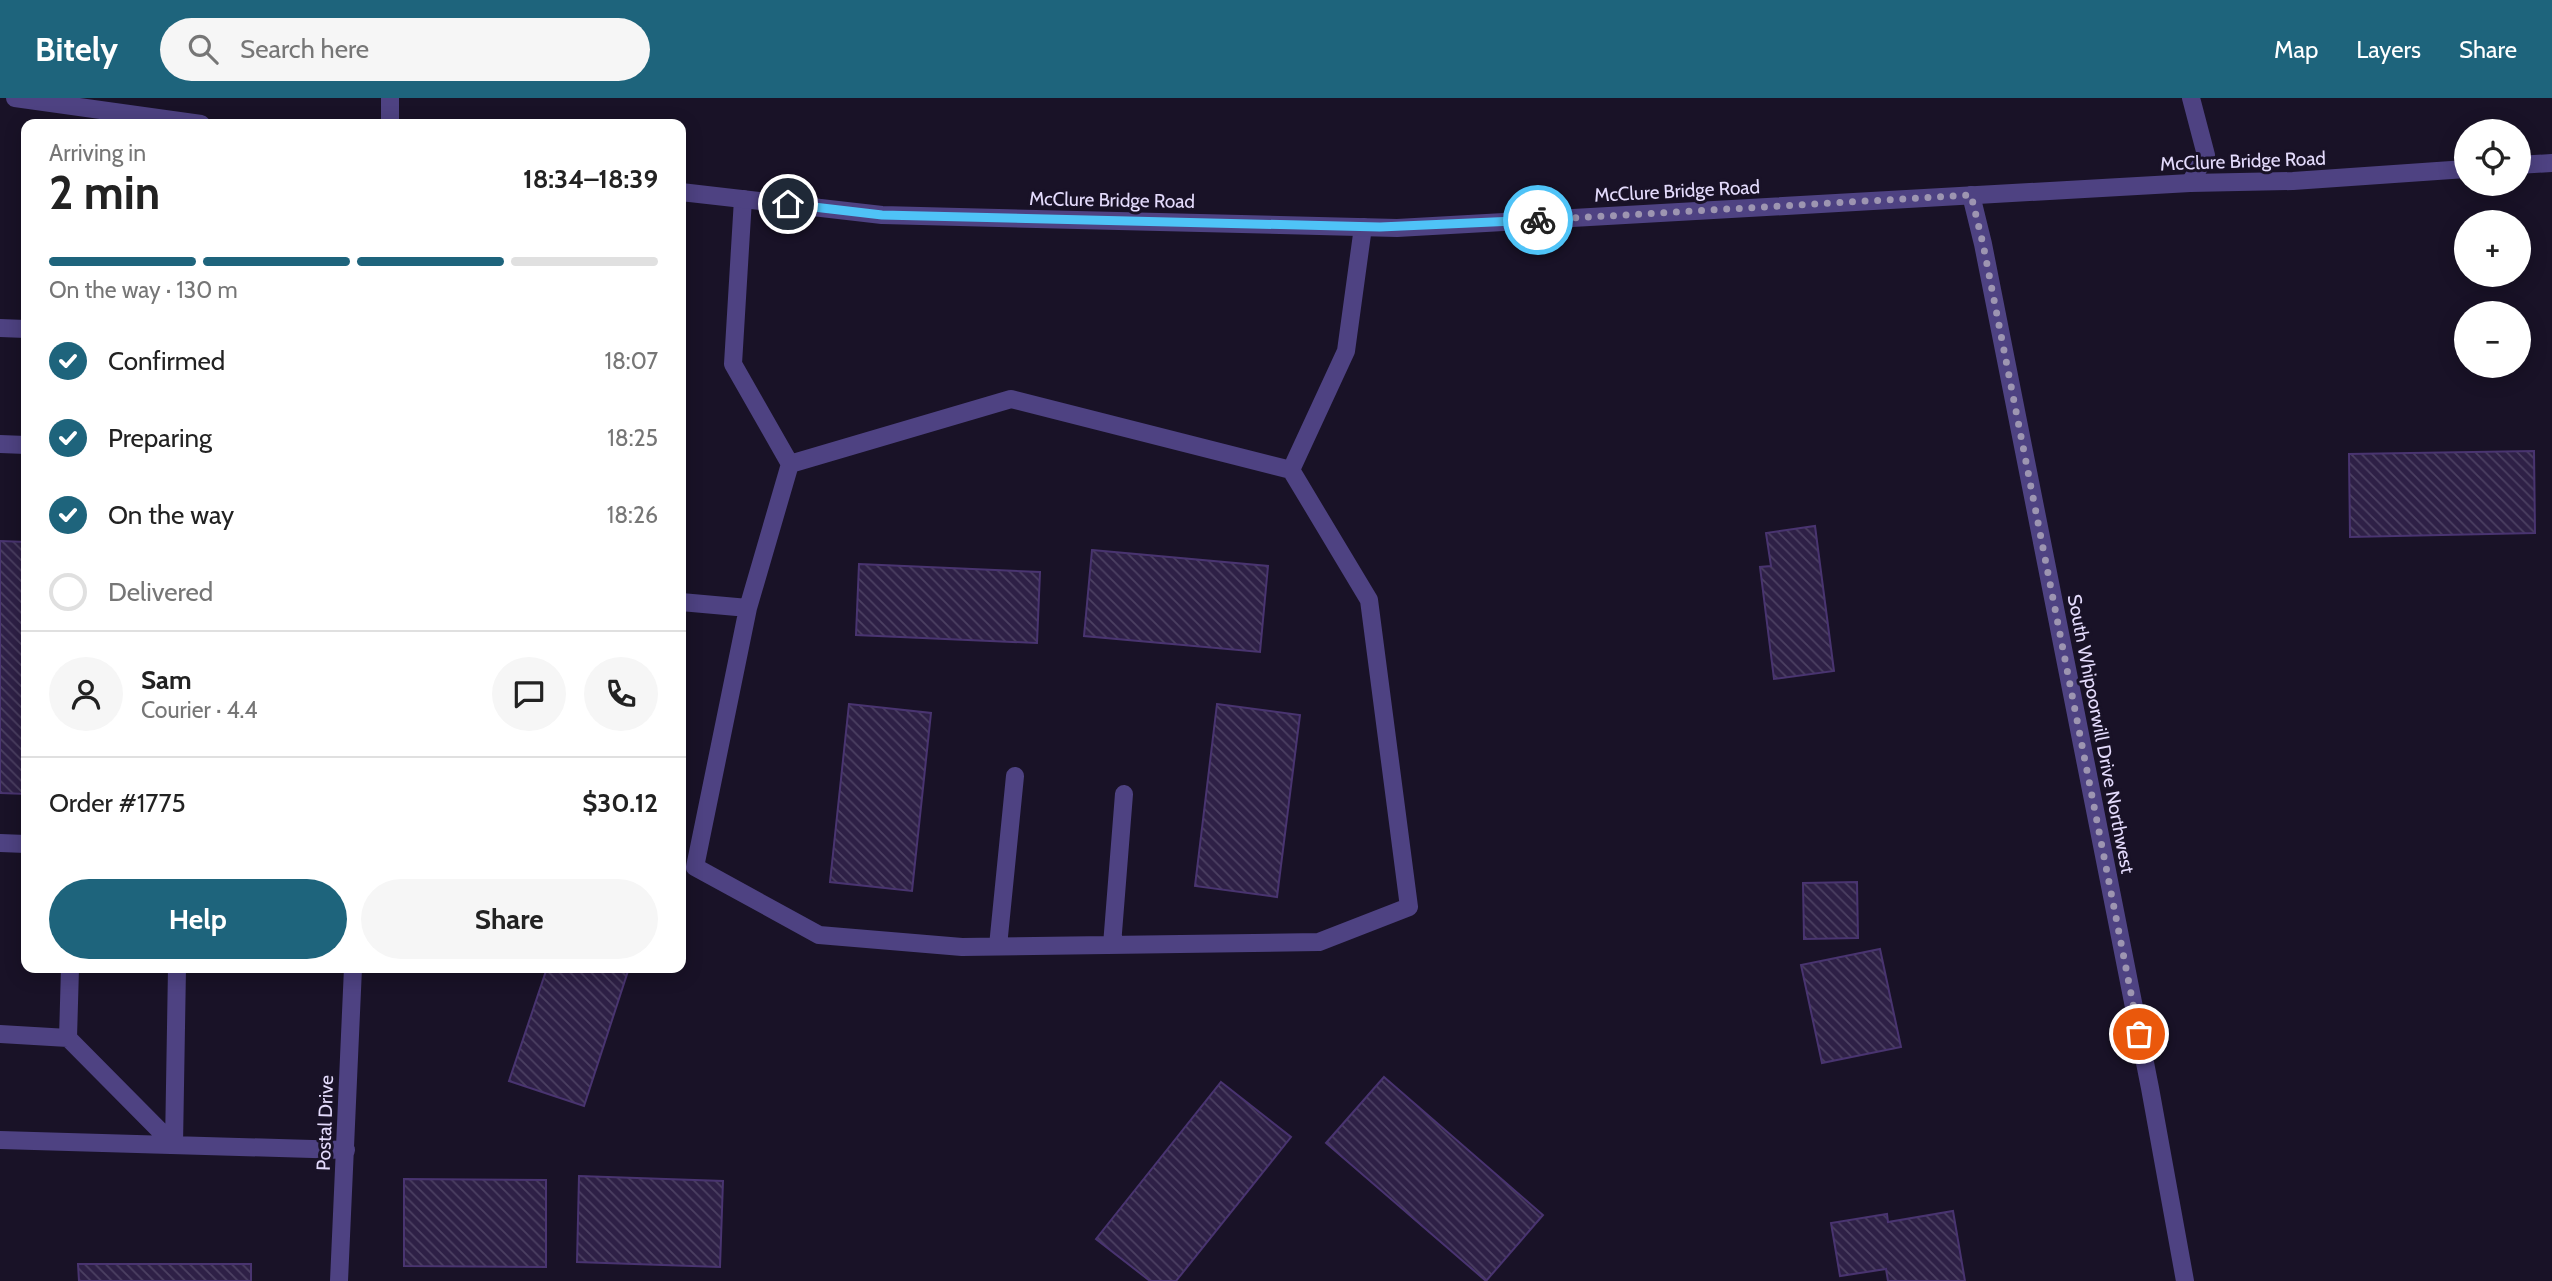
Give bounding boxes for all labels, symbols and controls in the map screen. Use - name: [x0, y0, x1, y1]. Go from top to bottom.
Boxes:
- search box: [160, 18, 650, 81]
- text: Bitely: [35, 29, 118, 69]
- icon: search: [184, 30, 222, 68]
- text: Search here: [240, 33, 369, 65]
- text: Map: [2274, 35, 2318, 64]
- text: Layers: [2356, 35, 2421, 64]
- text: Share: [2459, 35, 2517, 64]
- map controls: [2454, 119, 2531, 378]
- button: locate: [2454, 119, 2531, 196]
- text: Arriving in: [49, 139, 146, 167]
- street label: McClure Bridge Road: [2160, 147, 2326, 175]
- text: 18:34–18:39: [523, 163, 658, 195]
- text: 2 min: [49, 165, 160, 221]
- pin: [758, 174, 818, 234]
- street label: McClure Bridge Road: [1594, 175, 1760, 207]
- icon: home: [769, 185, 807, 223]
- courier: [1503, 185, 1573, 255]
- street label: McClure Bridge Road: [1029, 187, 1195, 213]
- icon: bike: [1519, 201, 1557, 239]
- button: +: [2454, 210, 2531, 287]
- text: On the way · 130 m: [49, 276, 238, 304]
- button: −: [2454, 301, 2531, 378]
- icon: check: [49, 342, 87, 380]
- text: Confirmed: [108, 345, 225, 377]
- text: 18:07: [604, 347, 658, 375]
- icon: check: [49, 419, 87, 457]
- text: Preparing: [108, 422, 212, 454]
- text: 18:25: [607, 424, 658, 452]
- icon: check: [49, 496, 87, 534]
- text: On the way: [108, 499, 234, 531]
- text: 18:26: [607, 501, 658, 529]
- text: Delivered: [108, 576, 213, 608]
- street label: South Whipoorwill Drive Northwest: [2063, 592, 2139, 876]
- button: person: [49, 657, 123, 731]
- button: chat: [492, 657, 566, 731]
- button: phone: [584, 657, 658, 731]
- text: Sam: [141, 664, 192, 696]
- text: Courier · 4.4: [141, 696, 258, 724]
- text: Order #1775: [49, 787, 186, 819]
- text: $30.12: [582, 787, 658, 819]
- button: Help: [49, 879, 347, 959]
- button: Share: [361, 879, 658, 959]
- pin: [2109, 1004, 2169, 1064]
- icon: bag: [2120, 1015, 2158, 1053]
- street label: Postal Drive: [312, 1074, 338, 1171]

